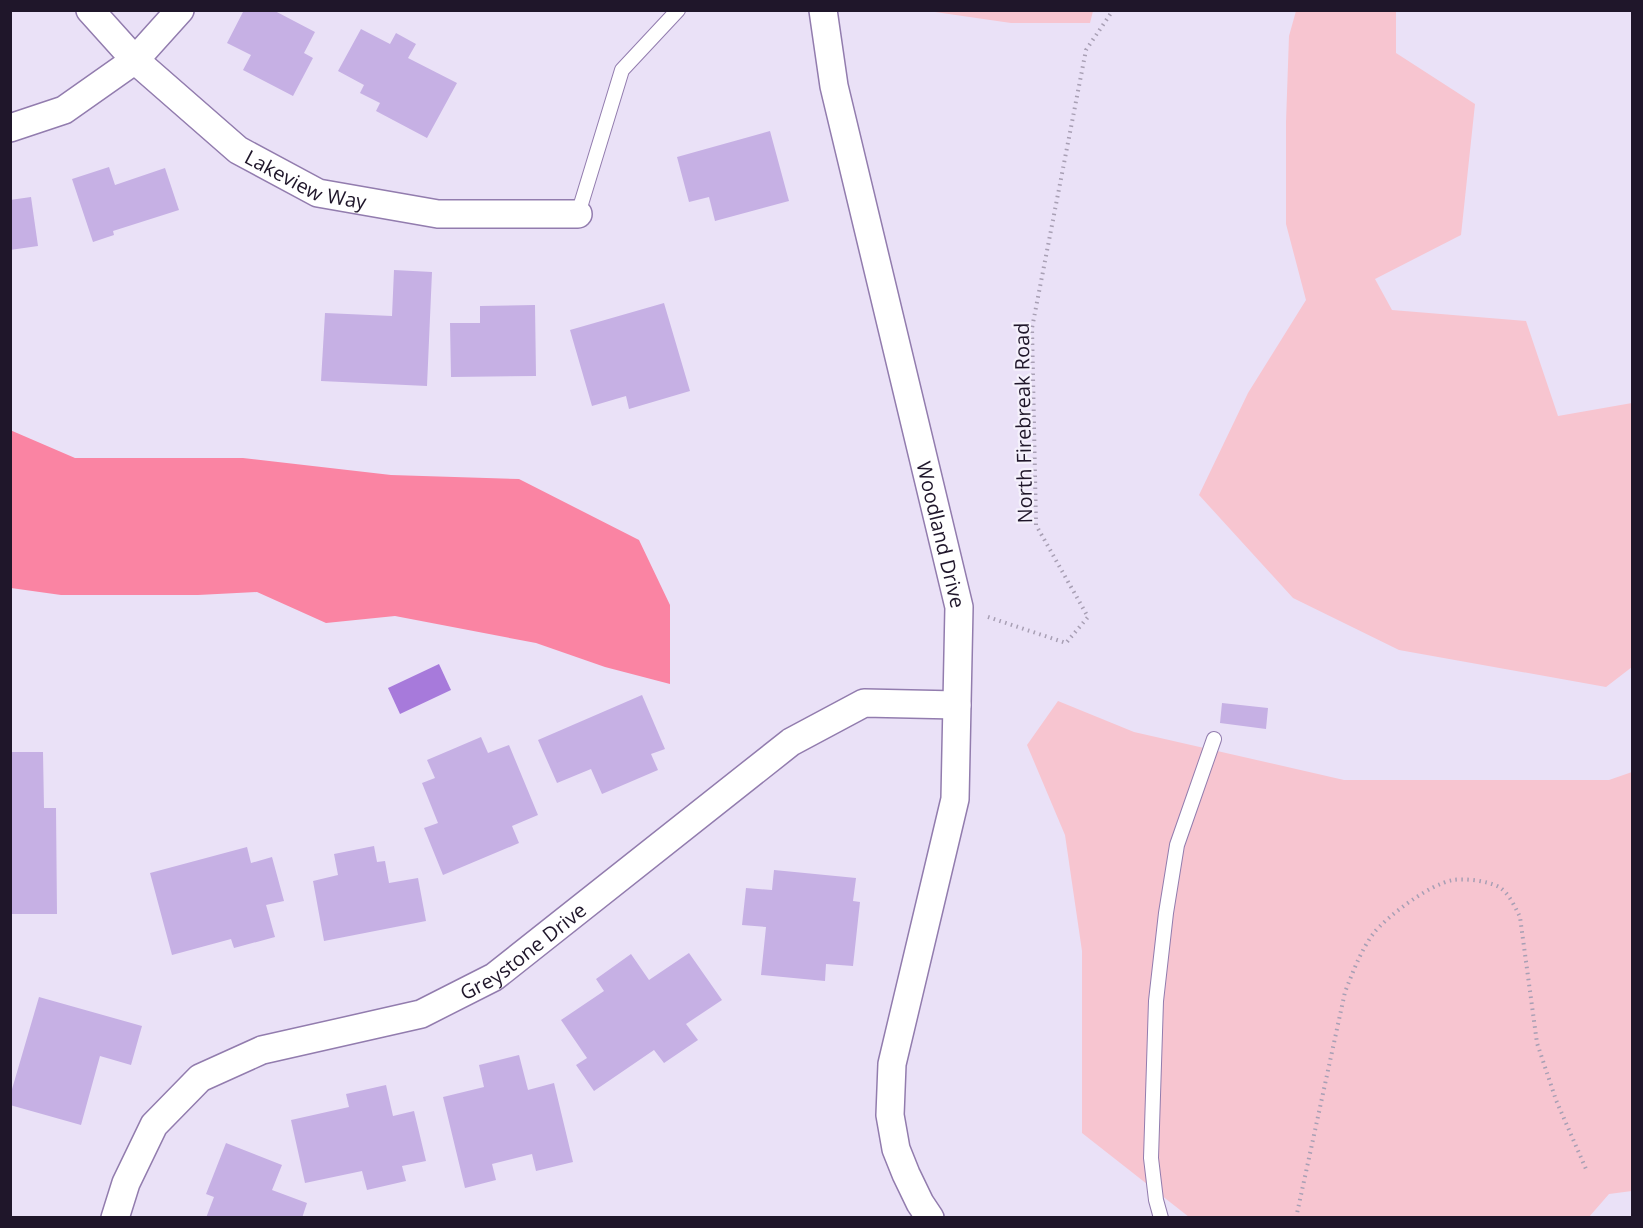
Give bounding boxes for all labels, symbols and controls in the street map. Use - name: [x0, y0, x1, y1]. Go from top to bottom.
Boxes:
- street label: Lakeview Way: [240, 143, 370, 215]
- street label: North Firebreak Road: [1008, 322, 1038, 524]
- street label: Woodland Drive: [911, 459, 972, 610]
- street label: Greystone Drive: [455, 896, 591, 1006]

